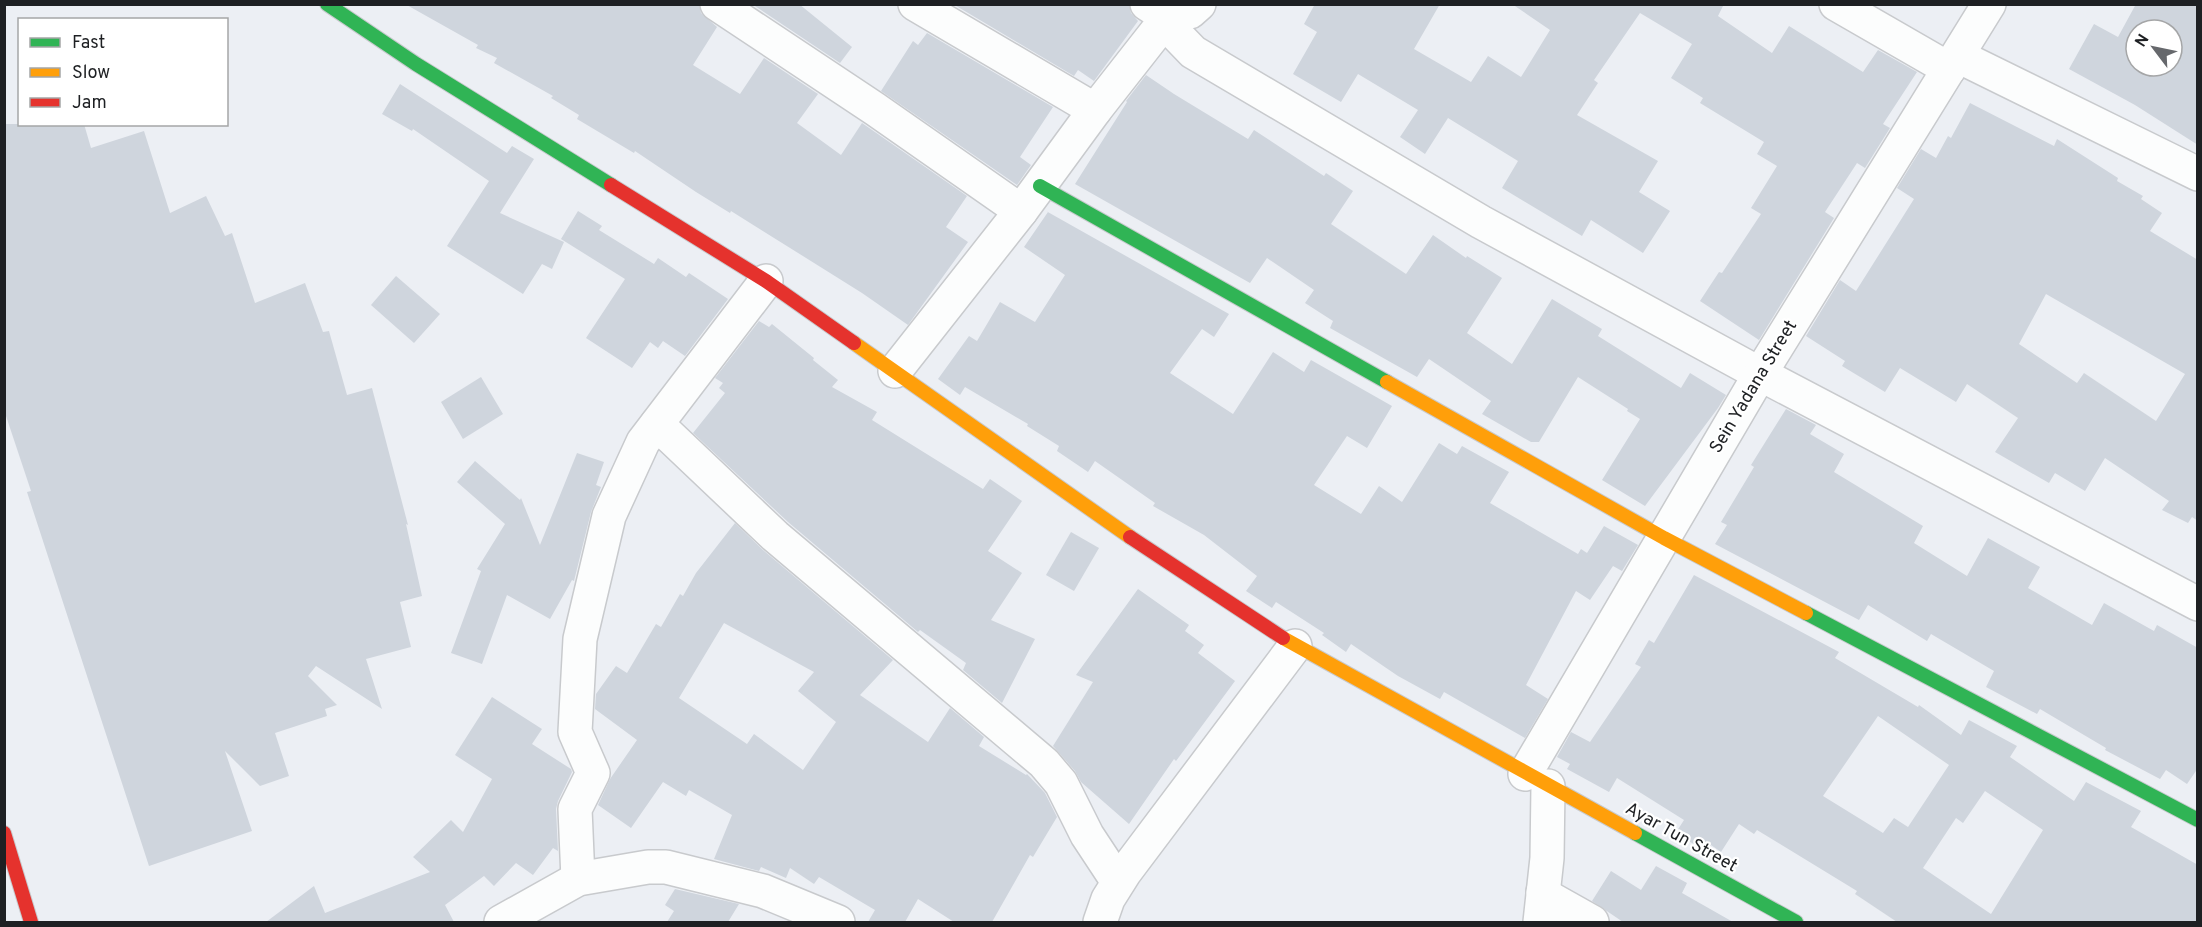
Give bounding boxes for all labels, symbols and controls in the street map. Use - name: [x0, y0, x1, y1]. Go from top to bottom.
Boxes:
- legend: [18, 18, 228, 126]
- north arrow: [2124, 18, 2184, 78]
- text: N: [2131, 31, 2155, 51]
- text: Fast: [72, 32, 105, 55]
- text: Slow: [72, 62, 110, 85]
- text: Jam: [72, 92, 107, 115]
- street label: Sein Yadana Street: [1705, 316, 1803, 458]
- street label: Ayar Tun Street: [1621, 798, 1741, 878]

